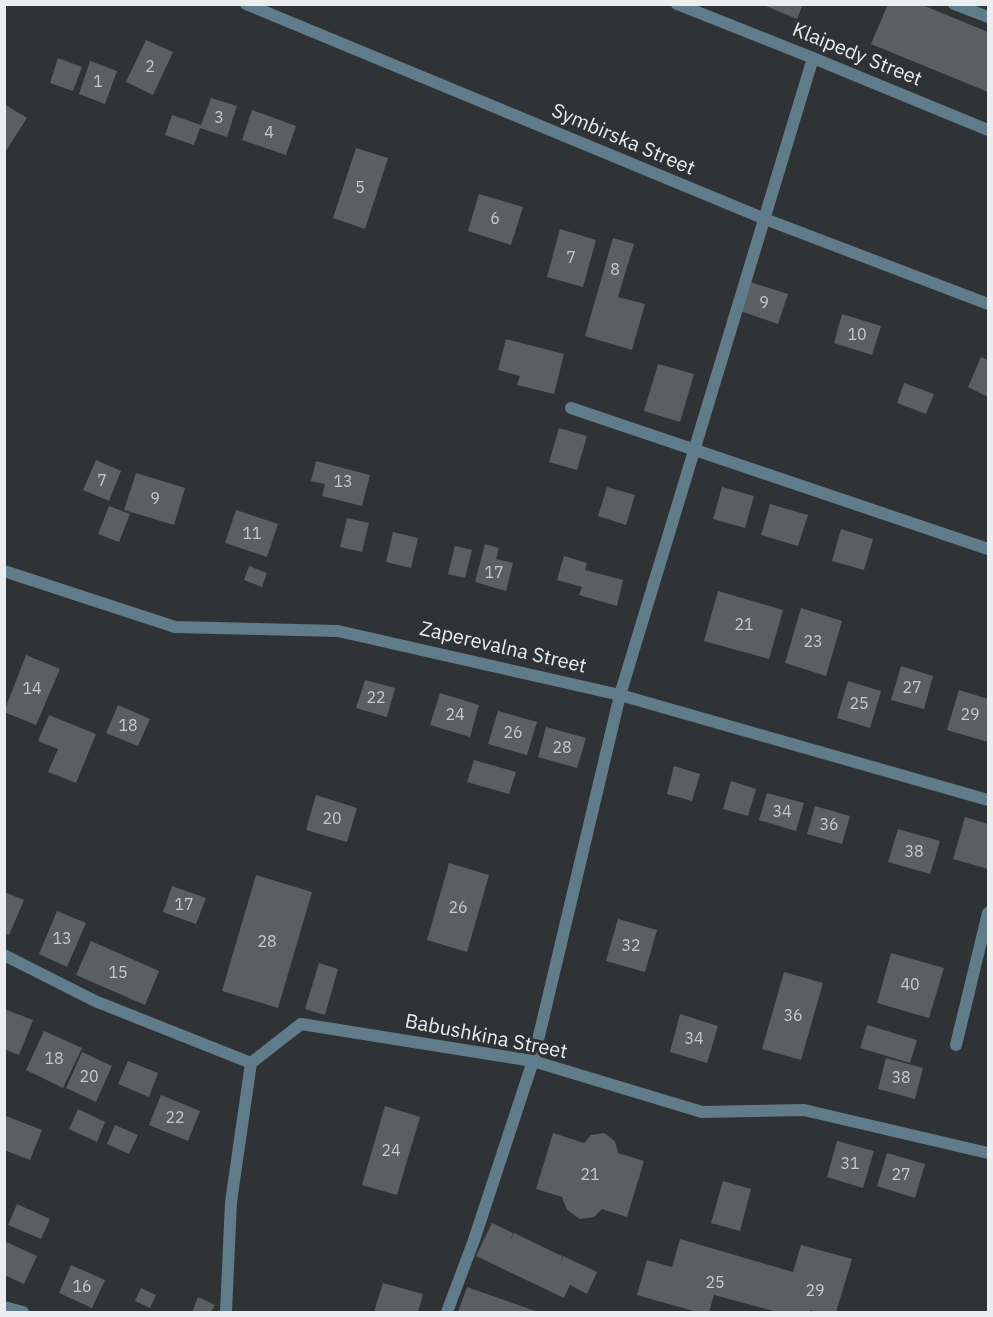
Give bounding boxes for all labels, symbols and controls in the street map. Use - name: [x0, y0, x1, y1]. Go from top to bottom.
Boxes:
- street label: Klaipedy Street: [789, 18, 925, 92]
- house number: 2: [145, 57, 155, 77]
- house number: 1: [93, 72, 103, 92]
- street label: Symbirska Street: [548, 99, 698, 181]
- house number: 3: [214, 108, 224, 128]
- house number: 4: [264, 123, 274, 143]
- house number: 5: [355, 178, 365, 198]
- house number: 6: [490, 209, 500, 229]
- house number: 7: [566, 248, 576, 268]
- house number: 8: [610, 260, 620, 280]
- house number: 9: [759, 293, 769, 313]
- house number: 10: [847, 325, 867, 345]
- house number: 7: [97, 471, 107, 491]
- house number: 13: [333, 472, 353, 492]
- house number: 9: [150, 489, 160, 509]
- house number: 11: [242, 524, 262, 544]
- house number: 17: [484, 563, 504, 583]
- house number: 21: [734, 615, 754, 635]
- street label: Zaperevalna Street: [417, 617, 589, 679]
- house number: 23: [803, 632, 823, 652]
- house number: 27: [902, 678, 922, 698]
- house number: 14: [22, 679, 42, 699]
- house number: 22: [366, 688, 386, 708]
- house number: 25: [849, 694, 869, 714]
- house number: 24: [445, 705, 465, 725]
- house number: 29: [960, 705, 980, 725]
- house number: 18: [118, 716, 138, 736]
- house number: 26: [503, 723, 523, 743]
- house number: 28: [552, 738, 572, 758]
- house number: 34: [772, 802, 792, 822]
- house number: 20: [322, 809, 342, 829]
- house number: 36: [819, 815, 839, 835]
- house number: 38: [904, 842, 924, 862]
- house number: 17: [174, 895, 194, 915]
- house number: 26: [448, 898, 468, 918]
- house number: 13: [52, 929, 72, 949]
- house number: 28: [257, 932, 277, 952]
- house number: 32: [621, 936, 641, 956]
- house number: 15: [108, 963, 128, 983]
- house number: 40: [900, 975, 920, 995]
- house number: 36: [783, 1006, 803, 1026]
- street label: Babushkina Street: [403, 1009, 569, 1065]
- house number: 34: [684, 1029, 704, 1049]
- house number: 18: [44, 1049, 64, 1069]
- house number: 20: [79, 1067, 99, 1087]
- house number: 38: [891, 1068, 911, 1088]
- house number: 22: [165, 1108, 185, 1128]
- house number: 24: [381, 1141, 401, 1161]
- house number: 31: [840, 1154, 860, 1174]
- house number: 21: [580, 1165, 600, 1185]
- house number: 27: [891, 1165, 911, 1185]
- house number: 25: [705, 1273, 725, 1293]
- house number: 16: [72, 1277, 92, 1297]
- house number: 29: [805, 1281, 825, 1301]

